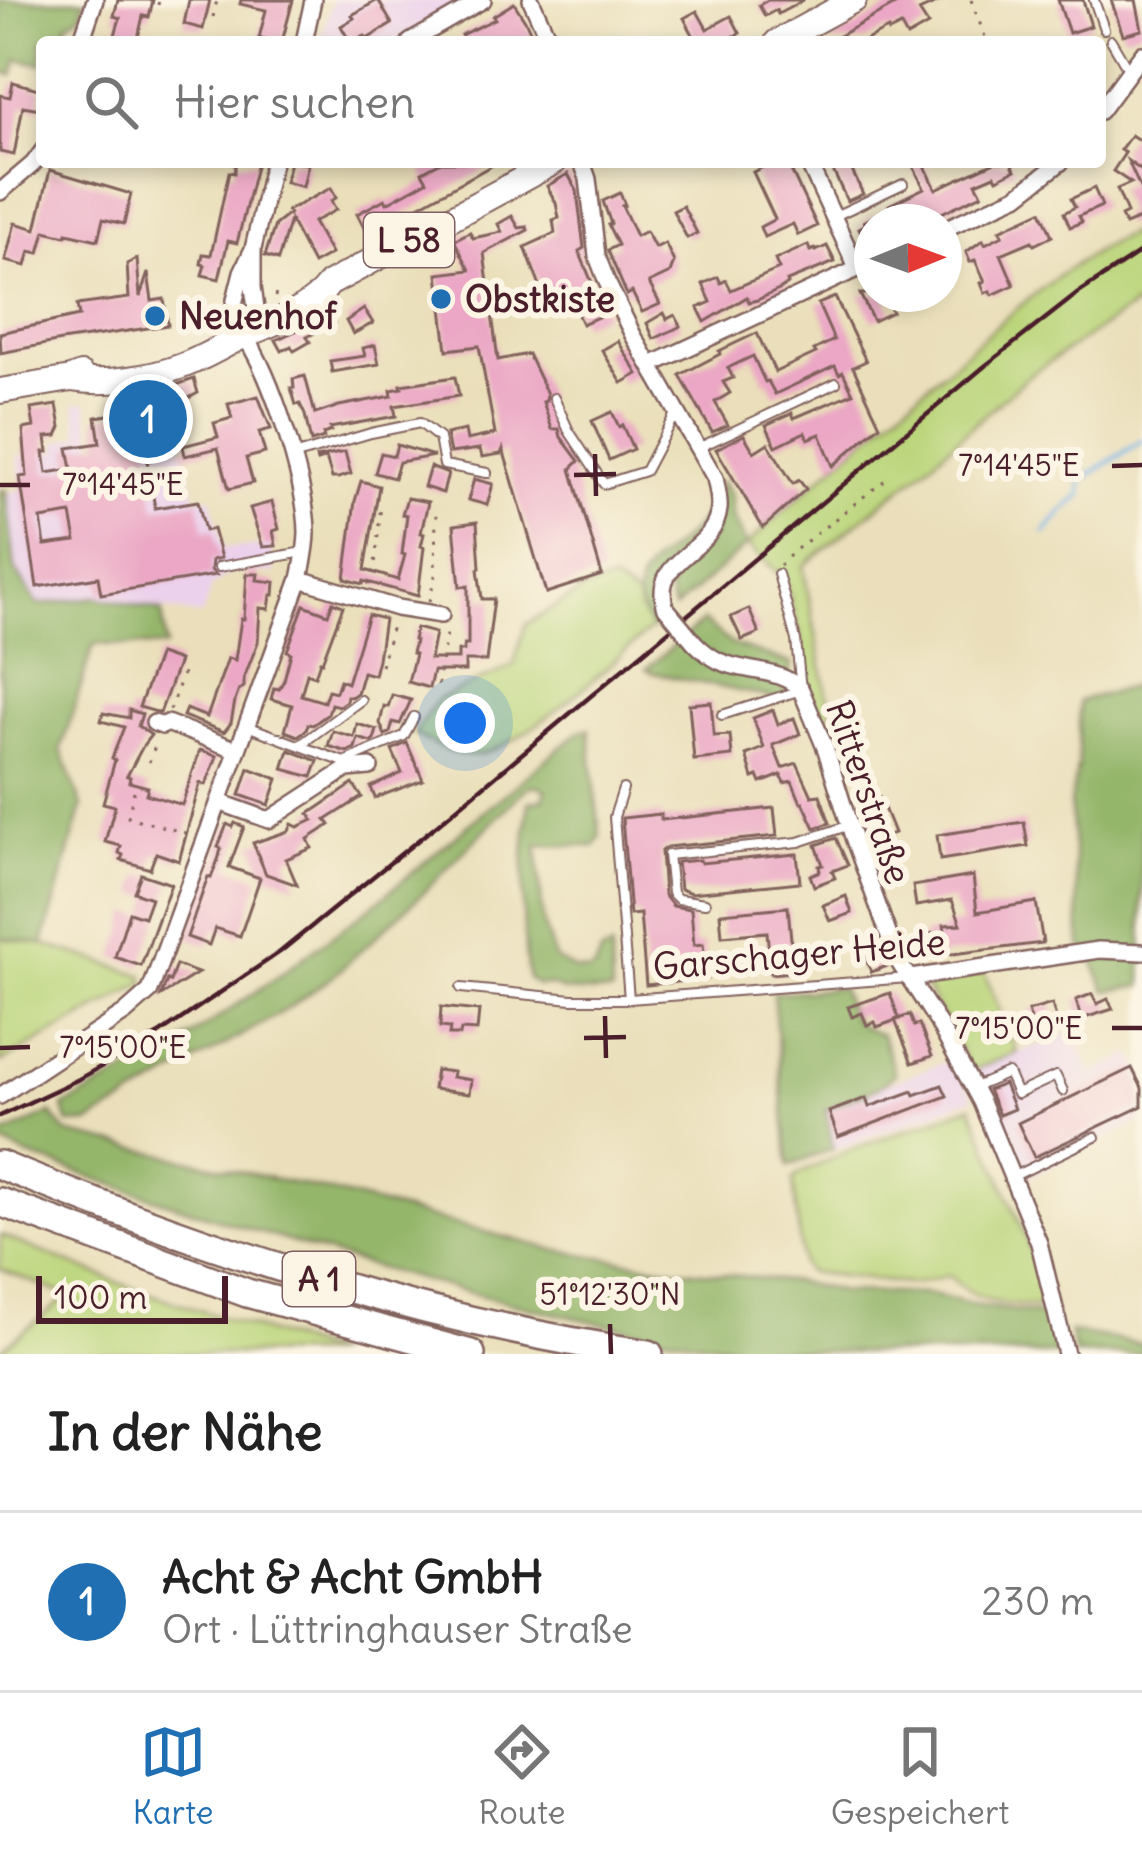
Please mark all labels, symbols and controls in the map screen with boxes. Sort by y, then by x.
search box [36,36,1106,168]
icon: search [78,69,144,135]
text: Hier suchen [174,74,415,130]
north arrow [854,204,962,312]
road number: L 58 [364,213,454,267]
place label: Obstkiste [465,277,615,322]
marker: Obstkiste [428,286,454,312]
place label: Neuenhof [179,294,338,339]
marker: Neuenhof [142,303,168,329]
pin: 1 [109,374,187,464]
text: 7°14'45"E [958,446,1080,484]
text: 7°14'45"E [62,465,184,503]
your location [435,693,495,753]
street label: Ritterstraße [816,694,921,890]
street label: Garschager Heide [651,919,947,990]
text: 7°15'00"E [956,1009,1082,1047]
text: 7°15'00"E [60,1028,186,1066]
road number: A 1 [283,1252,355,1306]
scale bar [36,1270,228,1323]
text: 51°12'30"N [540,1275,681,1313]
text: 100 m [54,1276,147,1318]
text: In der Nähe [48,1400,323,1464]
text: Acht & Acht GmbH [162,1549,543,1605]
text: 1 [79,1577,95,1626]
text: 230 m [981,1577,1094,1626]
text: Ort · Lüttringhauser Straße [162,1605,633,1654]
tab: Karte [133,1719,214,1833]
tab: Route [479,1719,566,1833]
tab: Gespeichert [831,1719,1009,1833]

